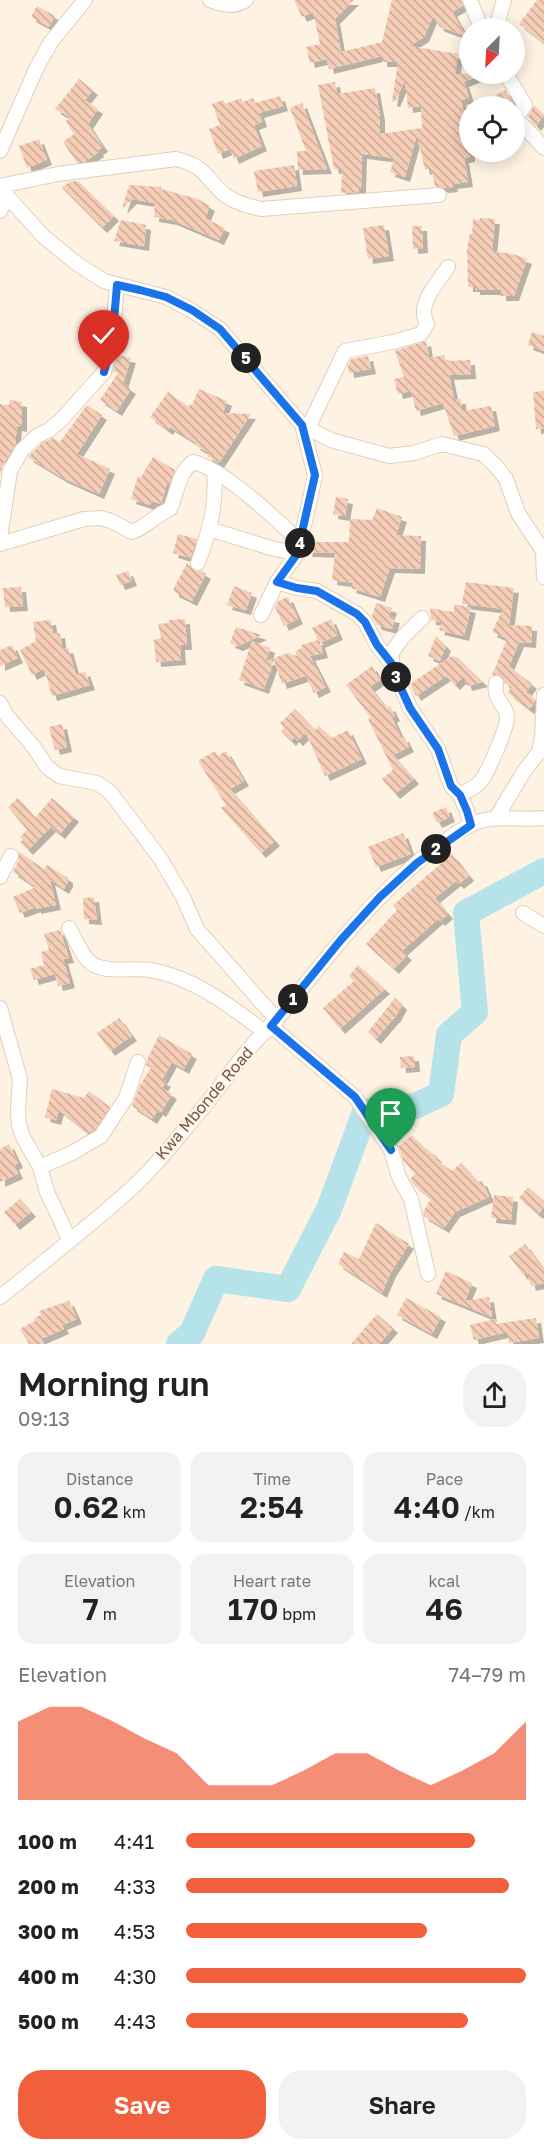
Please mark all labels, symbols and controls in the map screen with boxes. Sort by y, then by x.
north arrow [459,18,525,84]
map controls [459,18,525,162]
button: locate [459,96,525,162]
pin [78,310,129,372]
icon: check [87,319,120,352]
pin: 5 [231,343,261,373]
text: 5 [241,348,251,368]
pin: 4 [285,528,315,558]
text: 4 [295,533,305,553]
pin: 3 [381,662,411,692]
text: 3 [391,667,401,687]
pin: 2 [421,834,451,864]
text: 2 [431,839,441,859]
pin: 1 [278,984,308,1014]
text: 1 [289,989,297,1009]
street label: Kwa Mbonde Road [151,1042,257,1164]
pin [365,1088,416,1150]
icon: arrive [374,1097,407,1130]
text: Morning run [18,1364,210,1403]
button: share [463,1364,526,1427]
text: 09:13 [18,1406,70,1430]
text: Distance [66,1469,133,1489]
text: Time [253,1469,291,1489]
text: Pace [426,1469,463,1489]
text: 0.62 [53,1489,119,1525]
text: 2:54 [240,1489,304,1525]
text: 4:40 [394,1489,460,1525]
text: km [119,1502,146,1522]
text: /km [460,1502,495,1522]
text: Elevation [64,1571,135,1591]
text: Heart rate [233,1571,311,1591]
text: kcal [429,1571,460,1591]
text: 7 [82,1591,99,1627]
text: 170 [228,1591,278,1627]
text: 46 [426,1591,463,1627]
text: m [99,1604,117,1624]
text: bpm [278,1604,316,1624]
text: Elevation [18,1662,107,1686]
text: 74–79 m [448,1662,526,1686]
text: 100 m [18,1829,77,1853]
text: 4:41 [114,1829,154,1853]
text: 200 m [18,1874,79,1898]
text: 4:33 [114,1874,156,1898]
text: 300 m [18,1919,79,1943]
text: 4:53 [114,1919,156,1943]
text: 400 m [18,1964,79,1988]
text: 4:30 [114,1964,156,1988]
text: 500 m [18,2009,79,2033]
text: 4:43 [114,2009,156,2033]
button: Save [18,2070,266,2139]
button: Share [278,2070,526,2139]

